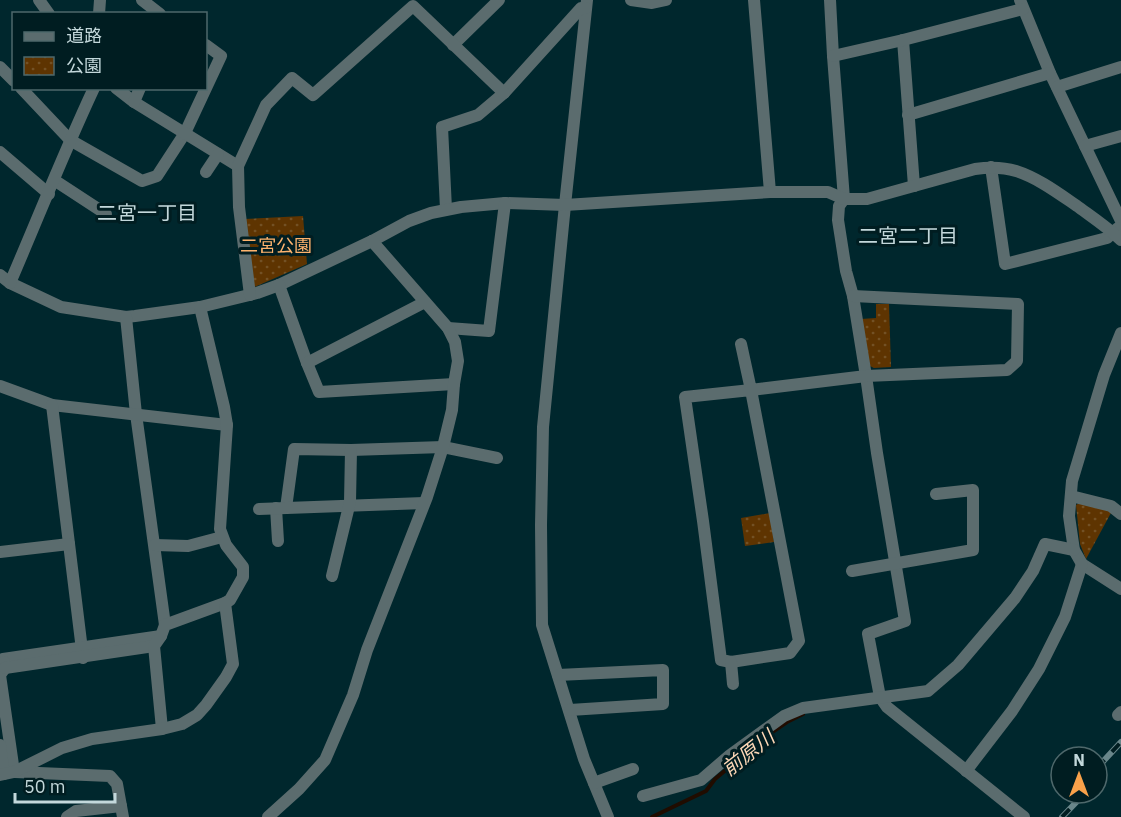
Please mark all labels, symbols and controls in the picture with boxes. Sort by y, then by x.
legend [12,12,207,90]
text: 道路 [66,24,102,47]
text: 公園 [66,54,102,77]
district label: 二宮一丁目 [97,199,197,226]
district label: 二宮二丁目 [858,222,958,249]
park label: 二宮公園 [240,234,312,257]
water label: 前原川 [716,722,781,782]
north arrow [1049,745,1109,805]
text: N [1073,750,1085,770]
scale bar [15,766,116,804]
text: 50 m [24,775,66,798]

